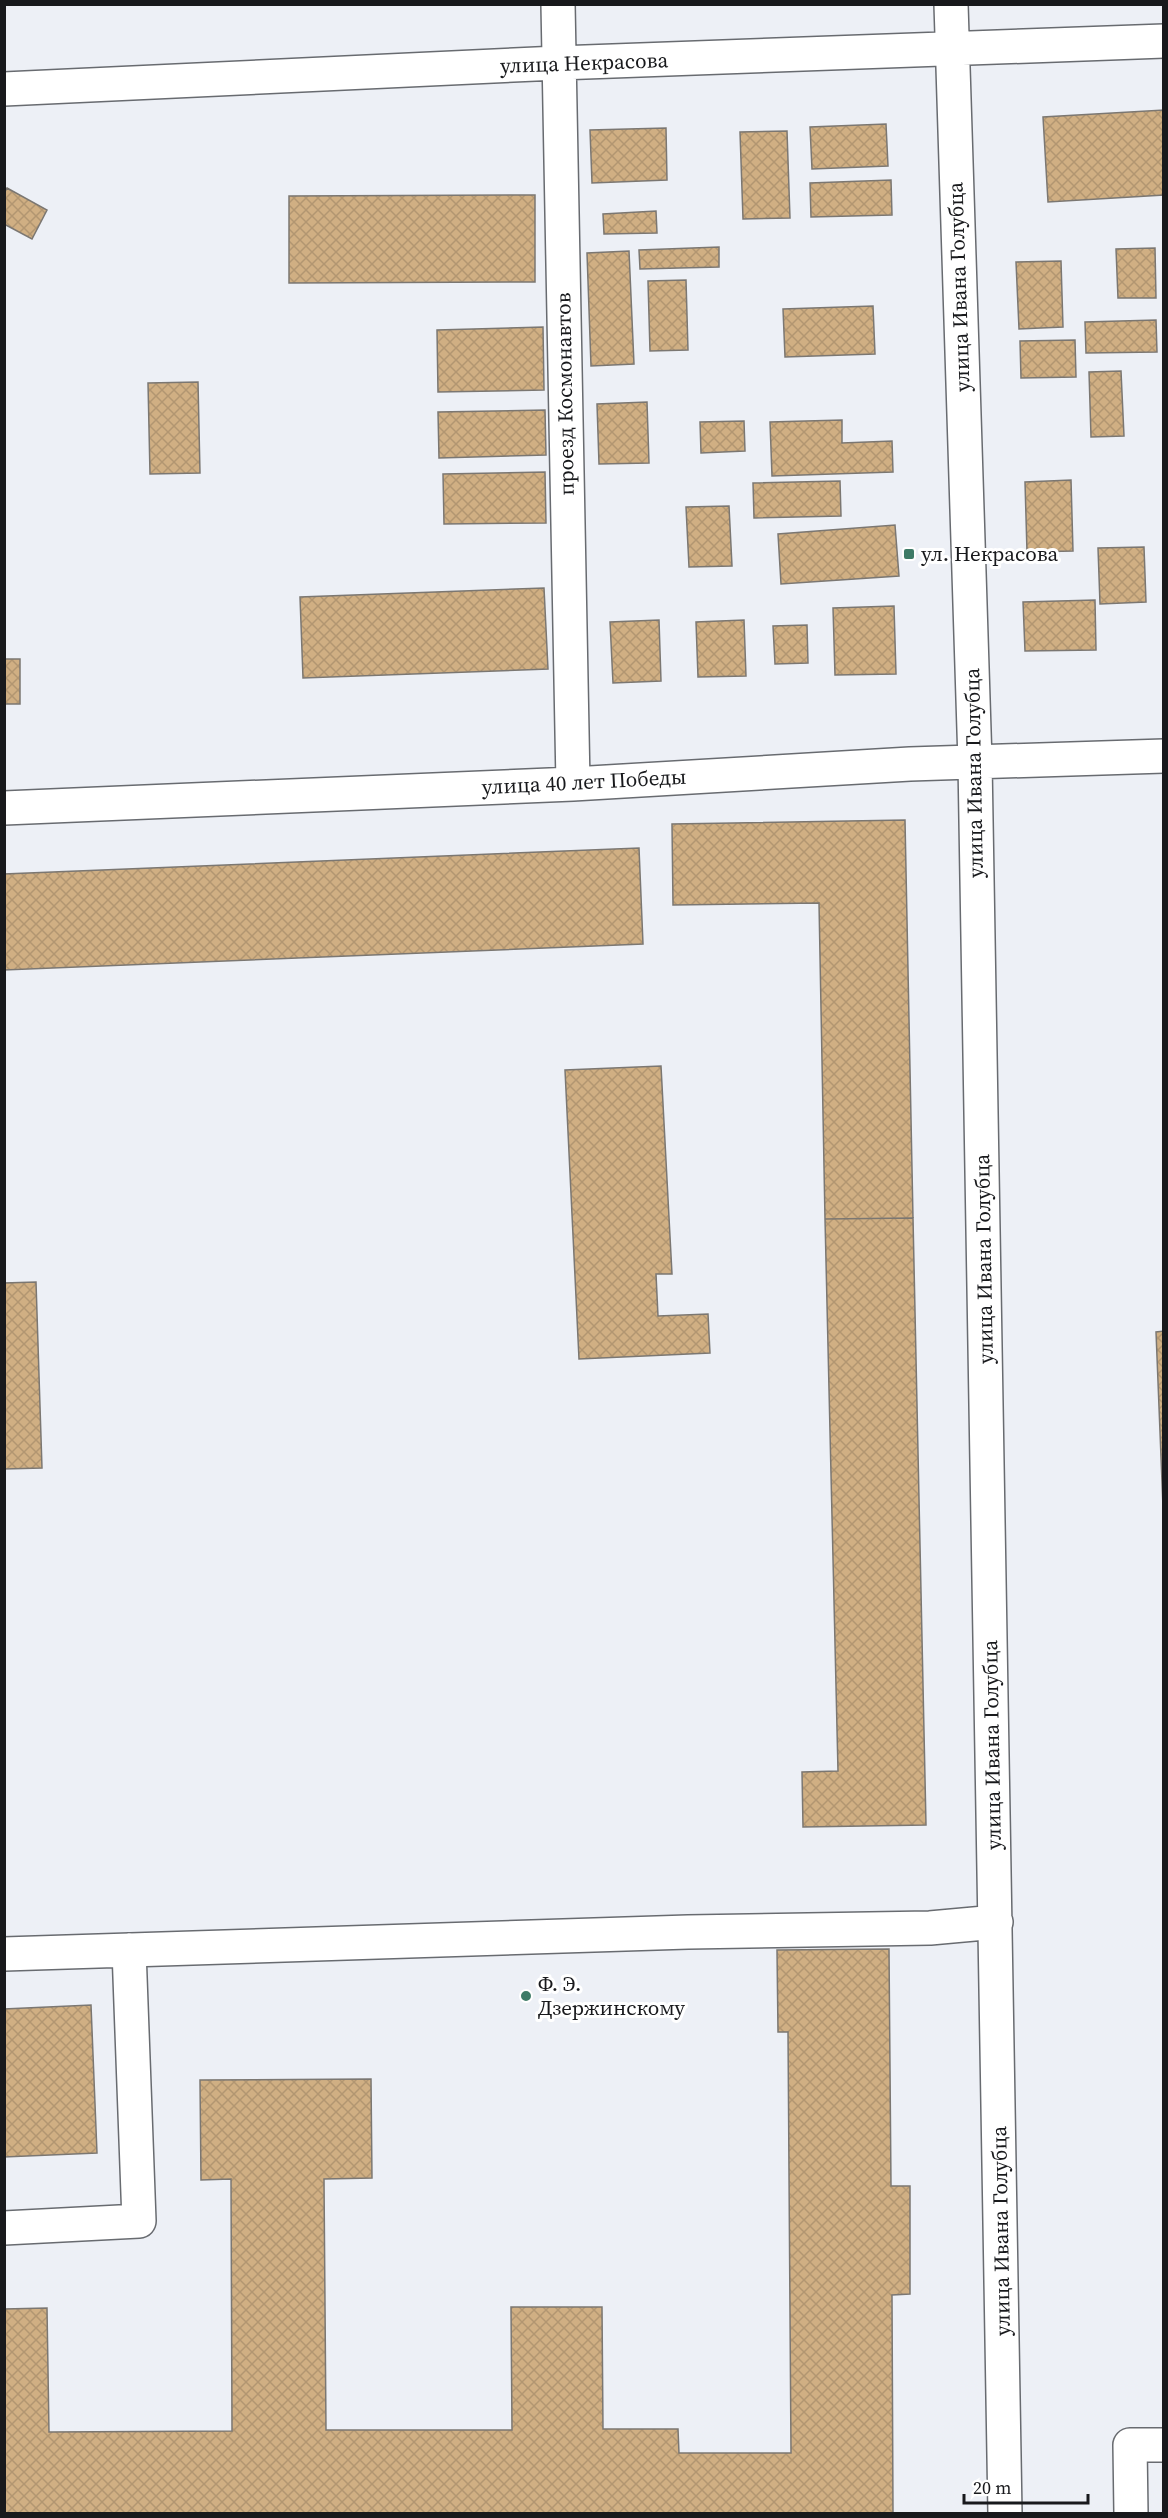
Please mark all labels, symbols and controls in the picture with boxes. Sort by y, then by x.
street label: улица Некрасова [499,45,669,80]
street label: улица Ивана Голубца [940,181,977,392]
street label: проезд Космонавтов [548,292,581,496]
place label: ул. Некрасова [921,539,1059,568]
marker: ул. Некрасова [902,547,916,561]
street label: улица Ивана Голубца [957,667,990,878]
street label: улица 40 лет Победы [481,762,687,801]
street label: улица Ивана Голубца [967,1153,1000,1364]
street label: улица Ивана Голубца [975,1639,1008,1850]
place label: Ф. Э. Дзержинскому [538,1969,685,2022]
marker: Ф. Э. Дзержинскому [519,1989,533,2003]
street label: улица Ивана Голубца [984,2125,1017,2336]
scale bar [964,2467,1088,2505]
text: 20 m [973,2475,1011,2500]

